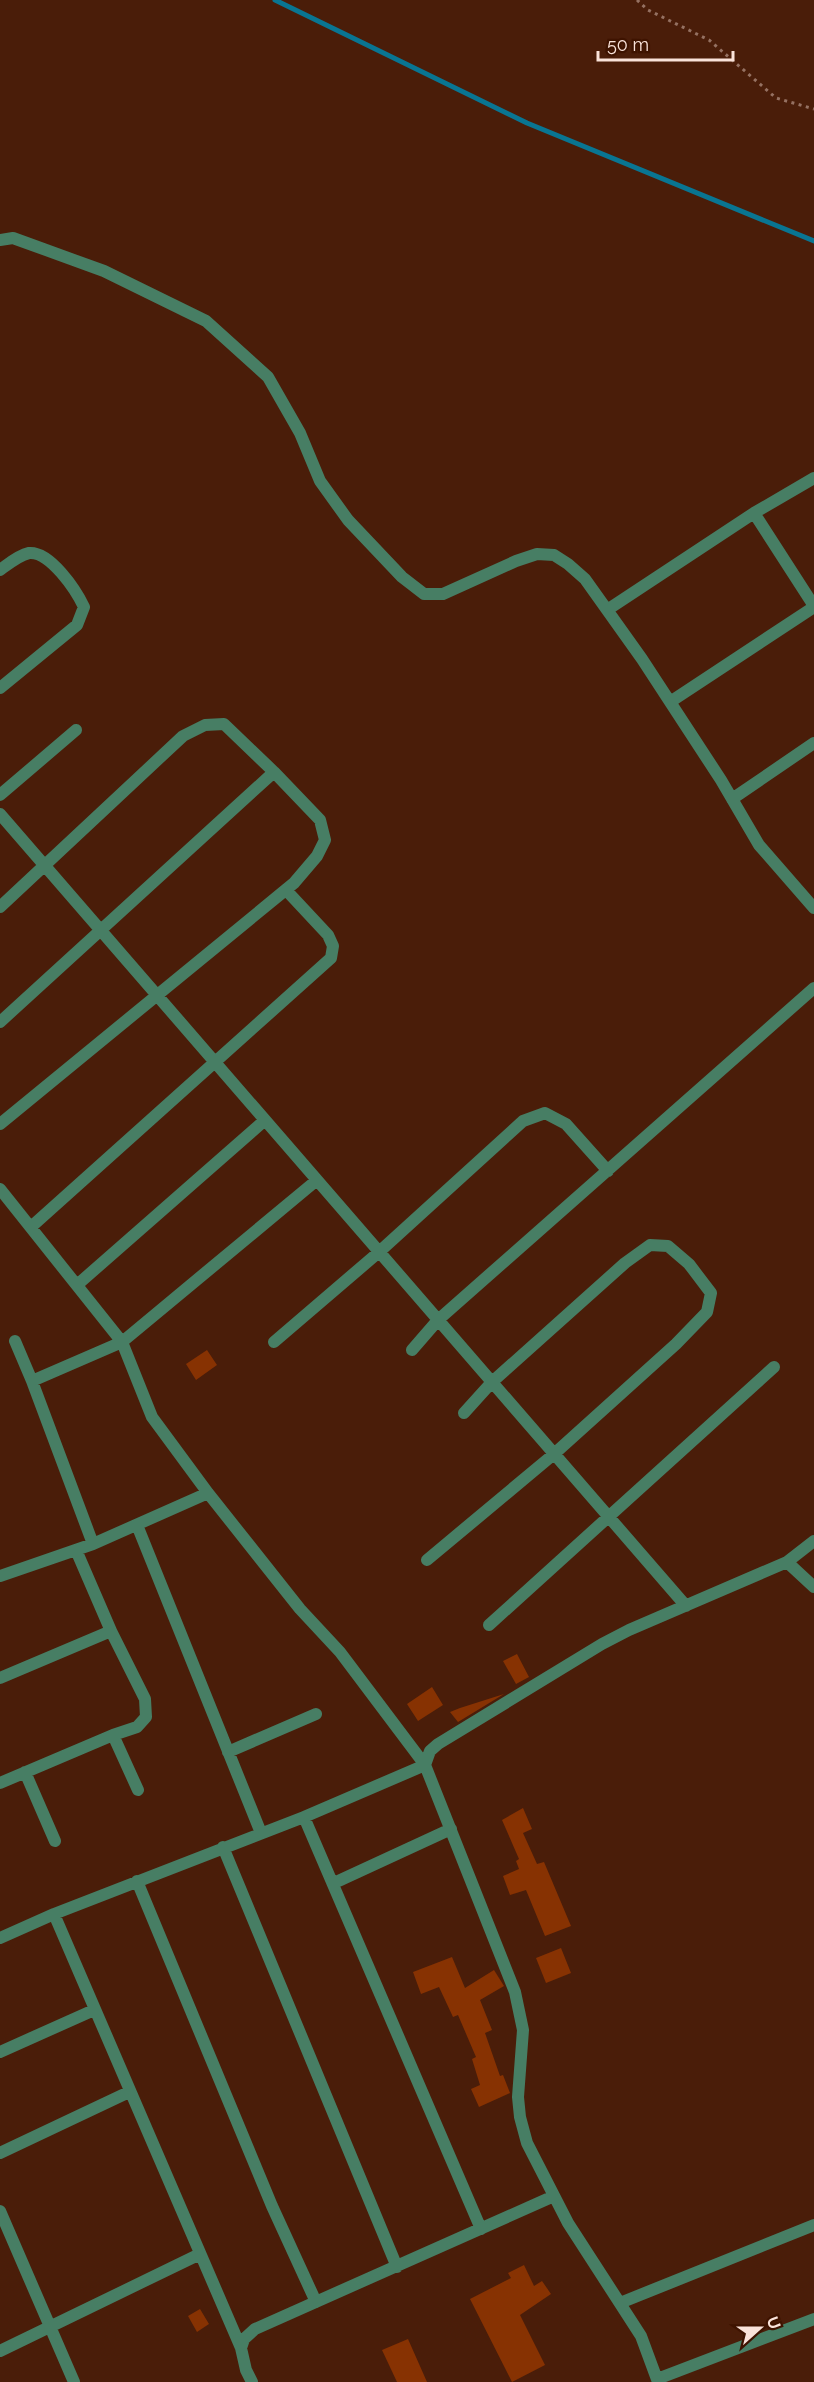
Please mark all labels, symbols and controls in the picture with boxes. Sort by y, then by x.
scale bar [598,24,733,62]
text: 50 m [607,34,649,55]
north arrow [730,2298,790,2358]
text: U [763,2314,785,2332]

